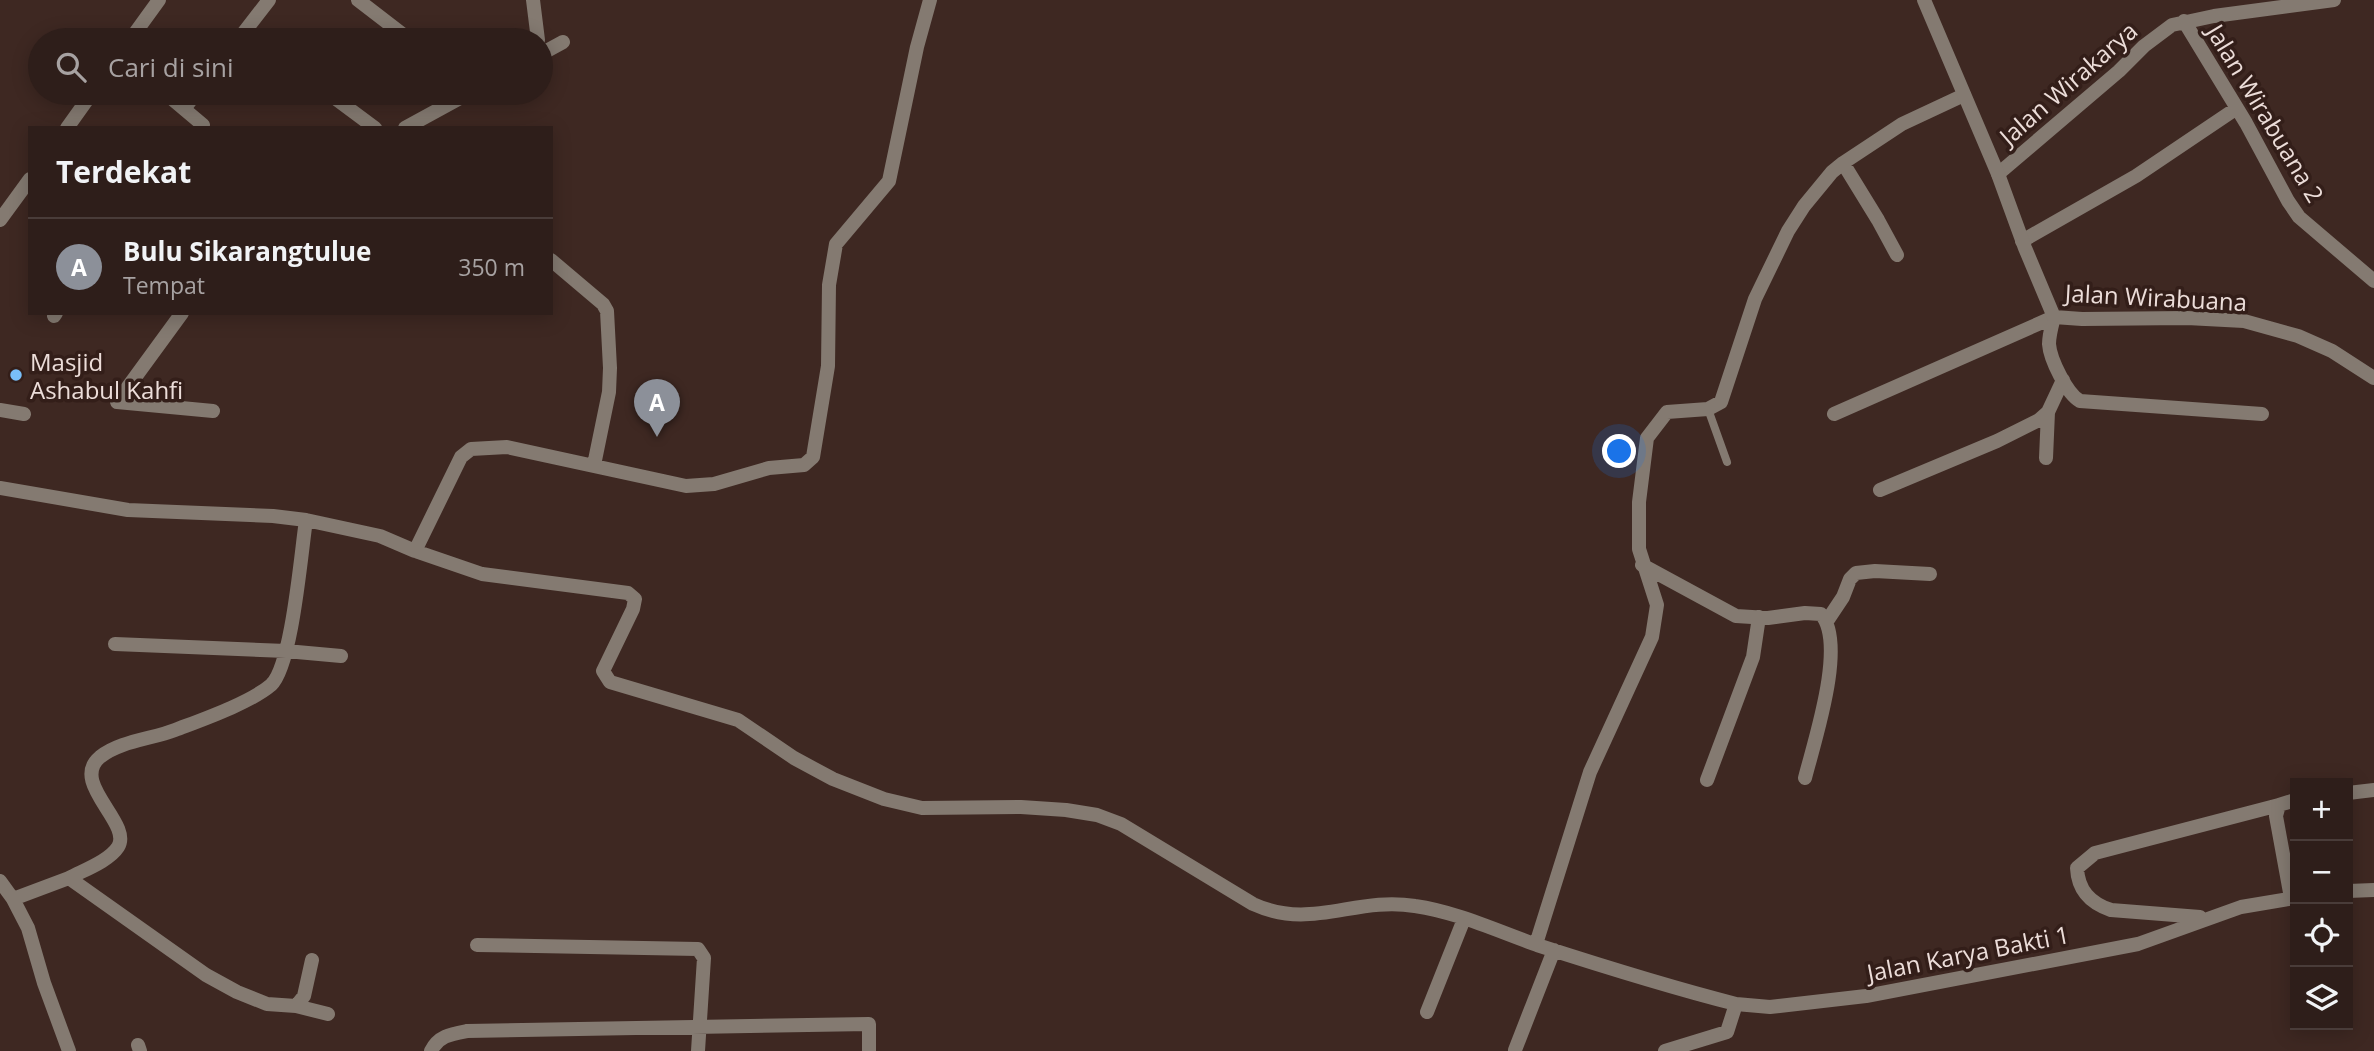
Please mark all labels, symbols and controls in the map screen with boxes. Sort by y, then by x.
street label: Jalan Wirakarya [1991,14,2144,153]
street label: Jalan Wirabuana 2 [2199,16,2332,208]
search box [28,28,553,105]
icon: search [52,48,90,86]
text: Cari di sini [108,49,233,85]
text: Terdekat [56,151,191,192]
text: Bulu Sikarangtulue [123,233,371,269]
text: A [71,251,87,283]
text: 350 m [458,251,525,283]
text: Tempat [123,269,205,301]
street label: Jalan Wirabuana [2062,276,2248,318]
place label: Masjid Ashabul Kahfi [30,345,183,406]
marker: Masjid Ashabul Kahfi [8,367,24,383]
pin: A [634,379,680,437]
your location [1602,434,1636,468]
map controls [2290,778,2353,1030]
button: + [2290,778,2353,841]
button: − [2290,841,2353,904]
button: locate [2290,904,2353,967]
street label: Jalan Karya Bakti 1 [1862,917,2072,989]
button: layers [2290,967,2353,1030]

